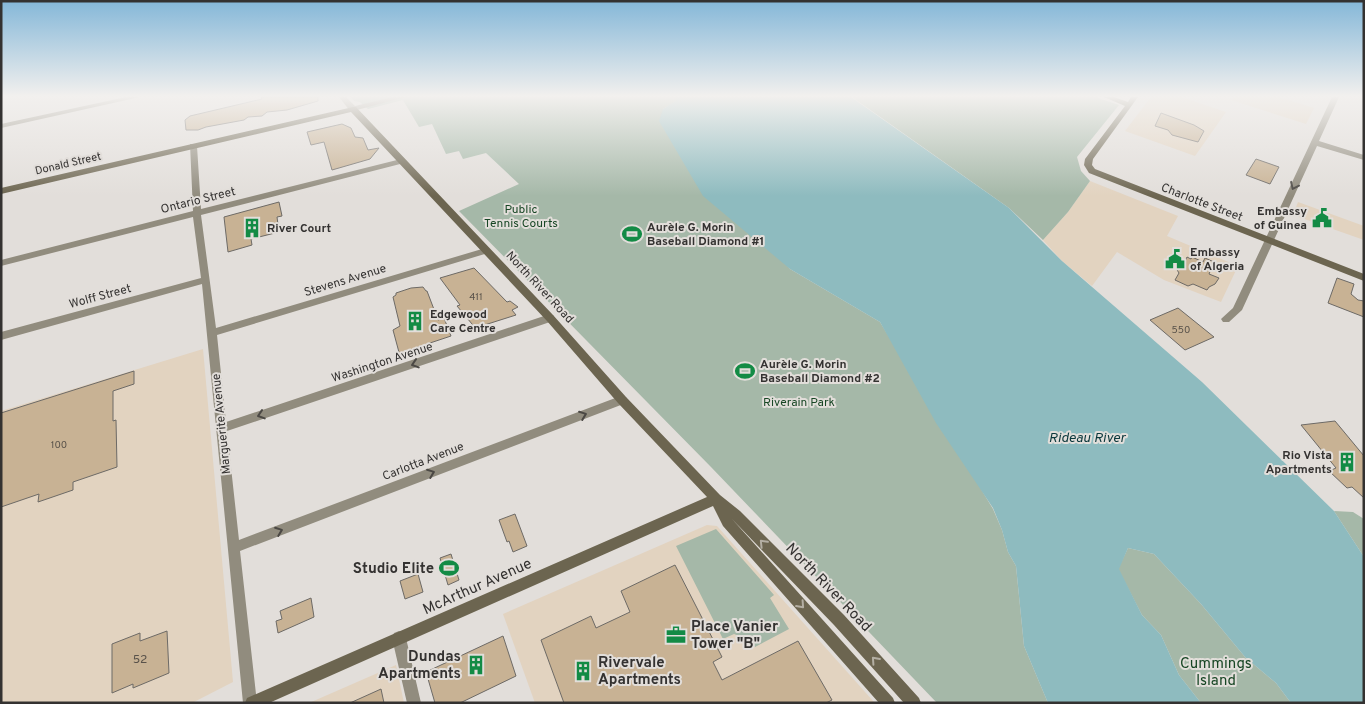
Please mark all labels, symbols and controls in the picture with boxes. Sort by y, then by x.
street label: Donald Street [34,150,103,178]
street label: Charlotte Street [1158,180,1245,226]
one-way arrow [1290,181,1300,190]
street label: Ontario Street [159,184,237,218]
park label: Public Tennis Courts [484,202,558,232]
place label: Embassy of Guinea [1254,204,1307,234]
public building icon: Embassy of Guinea [1311,207,1333,229]
building icon: River Court [241,217,263,239]
place label: Aurèle G. Morin Baseball Diamond #1 [647,220,764,250]
place label: River Court [267,221,332,237]
sports icon: Aurèle G. Morin Baseball Diamond #1 [621,223,643,245]
place label: Embassy of Algeria [1190,245,1244,275]
street label: North River Road [502,248,577,327]
public building icon: Embassy of Algeria [1164,248,1186,270]
street label: Stevens Avenue [302,261,388,301]
street label: Wolff Street [67,281,133,313]
house number: 411 [469,291,483,304]
place label: Edgewood Care Centre [430,307,496,337]
building icon: Edgewood Care Centre [404,310,426,332]
house number: 550 [1172,324,1190,337]
street label: Washington Avenue [330,339,435,387]
place label: Aurèle G. Morin Baseball Diamond #2 [760,357,880,387]
one-way arrow [411,358,420,368]
sports icon: Aurèle G. Morin Baseball Diamond #2 [734,360,756,382]
street label: Marguerite Avenue [209,373,235,475]
park label: Riverain Park [763,395,835,411]
one-way arrow [257,409,266,419]
one-way arrow [578,411,587,421]
water label: Rideau River [1049,430,1127,447]
house number: 100 [51,439,67,452]
street label: Carlotta Avenue [380,439,466,485]
place label: Rio Vista Apartments [1266,448,1332,478]
building icon: Rio Vista Apartments [1336,451,1358,473]
one-way arrow [426,469,435,479]
one-way arrow [275,526,283,536]
one-way arrow [760,540,769,549]
street label: North River Road [781,540,875,636]
street label: McArthur Avenue [420,555,535,620]
sports icon: Studio Elite [438,557,460,579]
place label: Studio Elite [353,560,434,579]
one-way arrow [795,599,804,608]
place label: Place Vanier Tower "B" [691,618,779,654]
office icon: Place Vanier Tower "B" [665,624,687,646]
place label: Dundas Apartments [378,648,461,684]
house number: 52 [133,652,147,668]
building icon: Dundas Apartments [465,654,487,676]
place label: Rivervale Apartments [598,654,681,690]
park label: Cummings Island [1180,655,1252,691]
one-way arrow [872,657,881,666]
building icon: Rivervale Apartments [572,660,594,682]

